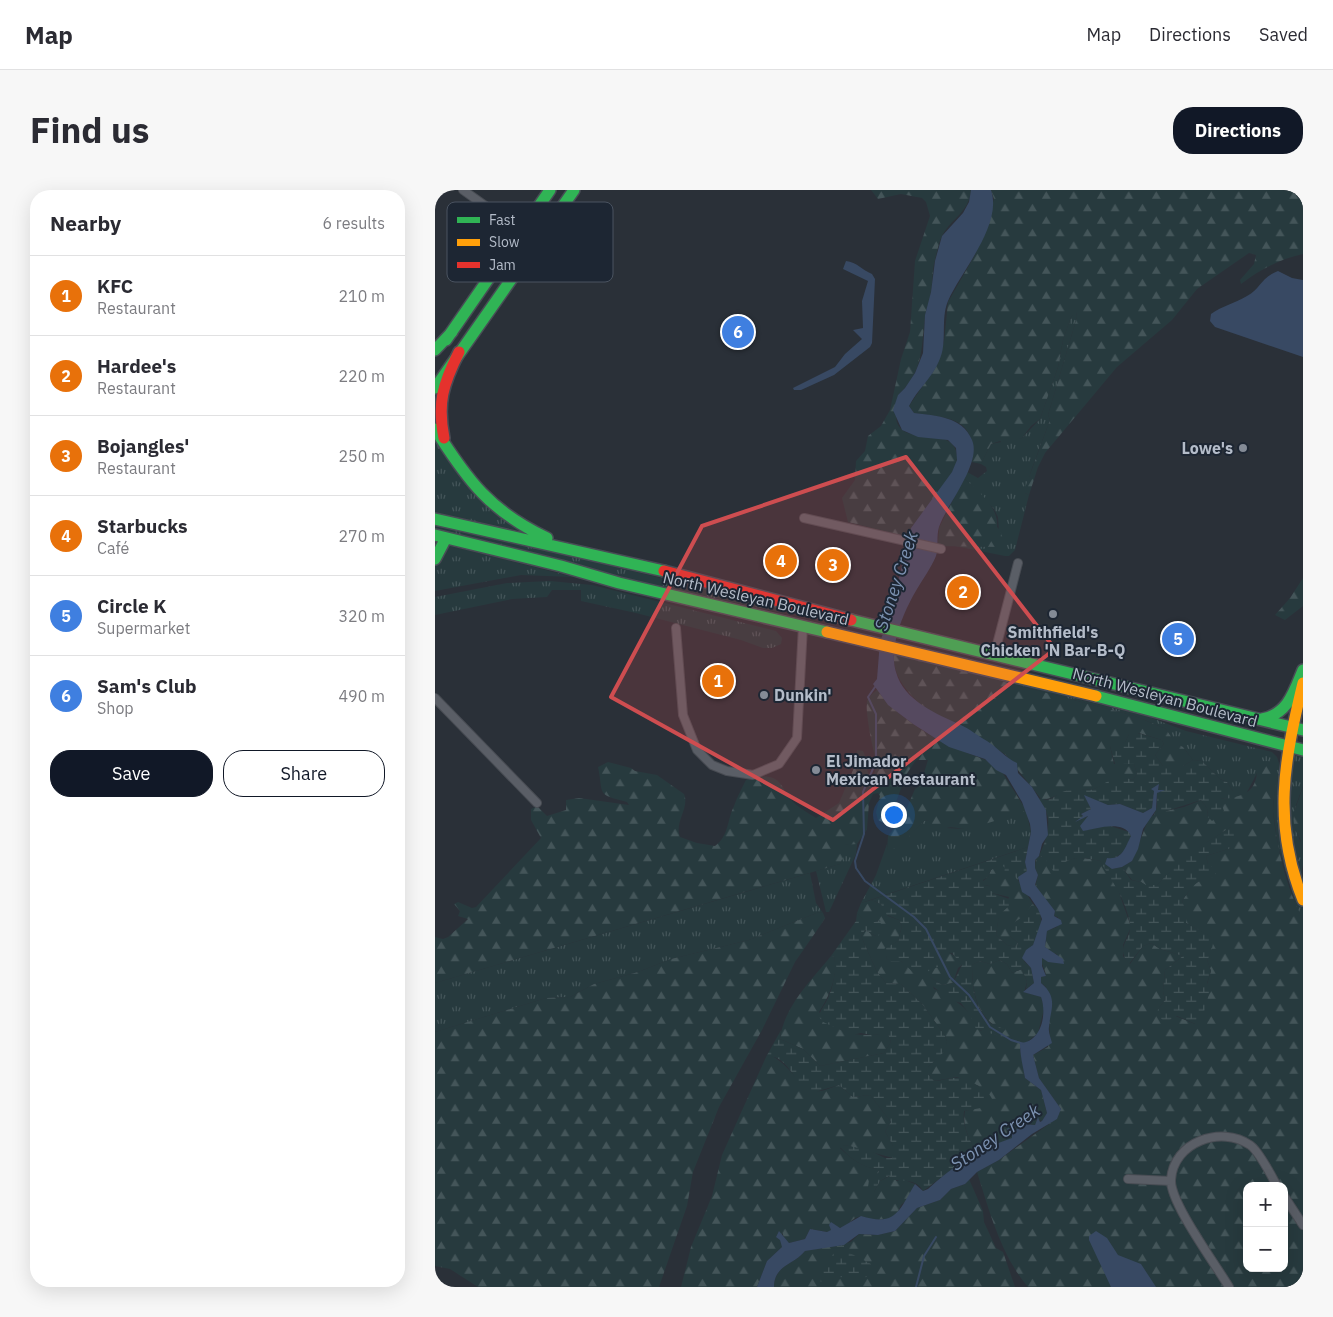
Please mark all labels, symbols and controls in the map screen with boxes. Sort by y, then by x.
text: Map [25,19,73,51]
text: Map [1086,23,1121,46]
text: Directions [1149,23,1231,46]
text: Saved [1259,23,1308,46]
text: Find us [30,107,149,153]
button: Directions [1173,107,1303,154]
legend [447,202,613,282]
text: Nearby [50,209,121,237]
text: Fast [489,211,515,229]
text: 6 results [322,213,385,233]
text: Slow [489,233,520,251]
text: Jam [489,256,516,274]
text: KFC [97,274,133,298]
text: 1 [61,286,71,306]
text: 210 m [338,286,385,306]
text: Restaurant [97,298,176,318]
pin: 6 [722,313,754,351]
text: Hardee's [97,354,176,378]
text: 2 [61,366,71,386]
text: 220 m [338,366,385,386]
text: Restaurant [97,378,176,398]
text: Bojangles' [97,434,189,458]
place label: Lowe's [1181,438,1233,458]
marker: Lowe's [1237,442,1249,454]
text: 3 [61,446,71,466]
text: 250 m [338,446,385,466]
text: Restaurant [97,458,176,478]
text: Starbucks [97,514,188,538]
text: 4 [61,526,71,546]
text: 270 m [338,526,385,546]
water label: Stoney Creek [869,528,923,634]
text: Café [97,538,129,558]
pin: 4 [765,542,797,580]
pin: 3 [817,546,849,584]
street label: North Wesleyan Boulevard [661,567,851,629]
pin: 2 [947,573,979,611]
text: Circle K [97,594,166,618]
text: 5 [61,606,71,626]
text: 320 m [338,606,385,626]
marker: Smithfield's Chicken 'N Bar-B-Q [1047,608,1059,620]
text: Supermarket [97,618,190,638]
pin: 5 [1162,620,1194,658]
place label: Smithfield's Chicken 'N Bar-B-Q [980,622,1126,660]
pin: 1 [702,662,734,700]
street label: North Wesleyan Boulevard [1070,663,1260,731]
text: Sam's Club [97,674,197,698]
place label: Dunkin' [774,685,832,705]
text: 6 [61,686,71,706]
text: 490 m [338,686,385,706]
marker: Dunkin' [758,689,770,701]
text: Shop [97,698,134,718]
button: Save [50,750,213,797]
button: Share [223,750,385,797]
place label: El Jimador Mexican Restaurant [826,751,975,789]
marker: El Jimador Mexican Restaurant [810,764,822,776]
your location [881,802,907,828]
water label: Stoney Creek [946,1098,1045,1175]
map controls [1243,1182,1288,1272]
button: + [1243,1182,1288,1227]
button: − [1243,1227,1288,1272]

